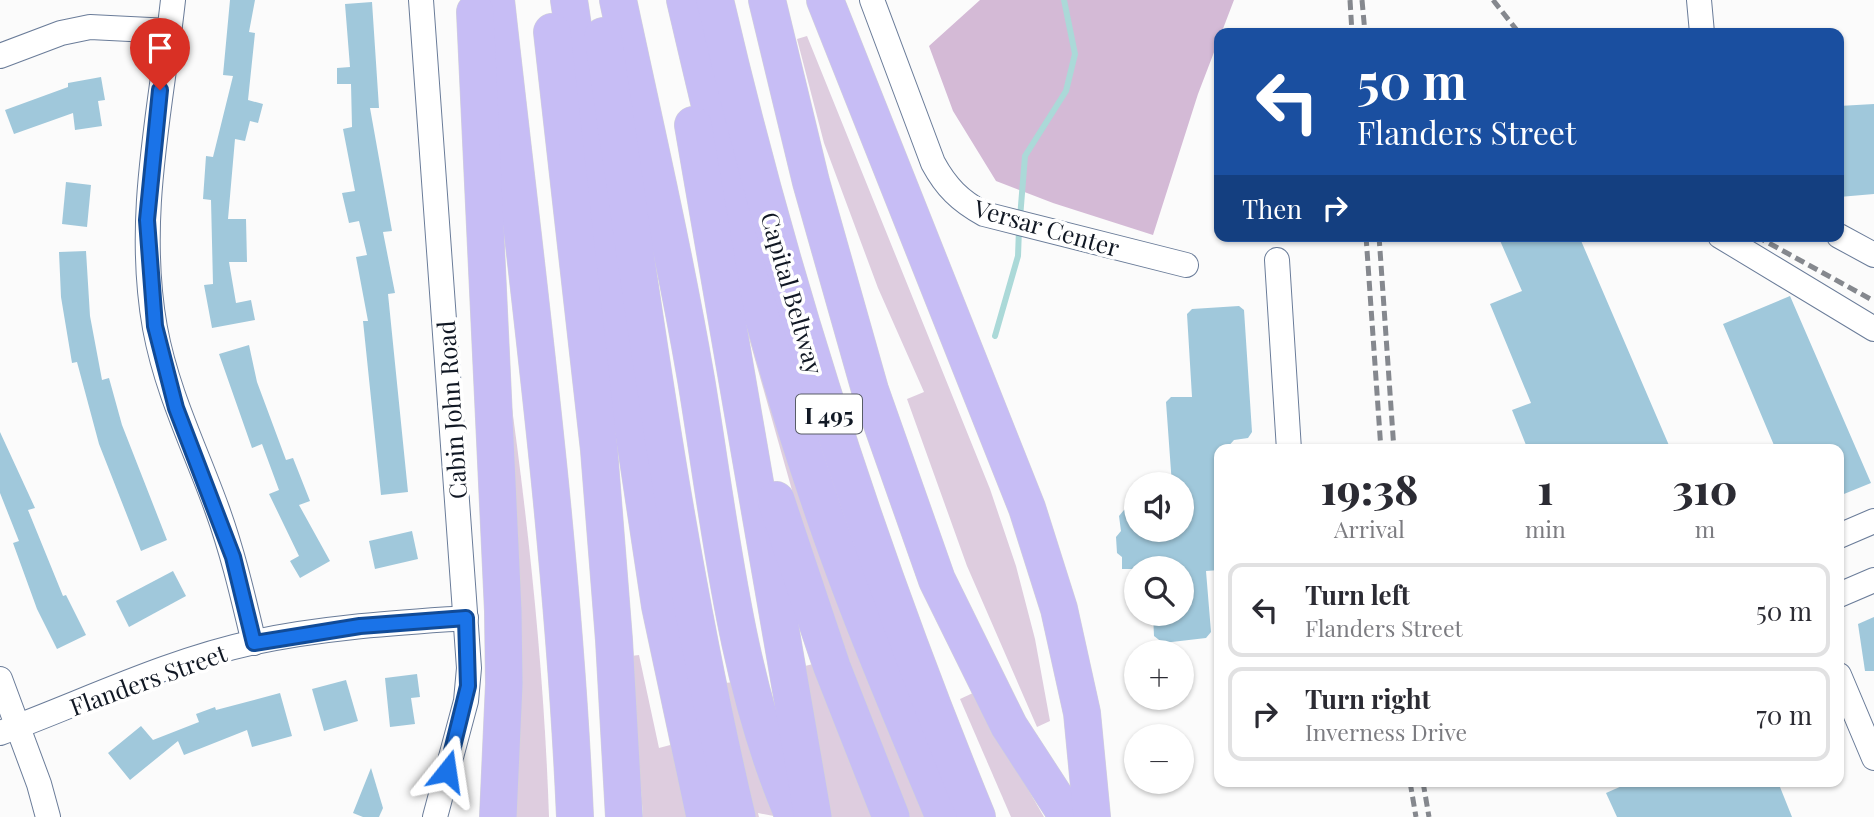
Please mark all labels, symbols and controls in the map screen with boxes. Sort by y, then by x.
pin [130,18,190,90]
icon: arrive [141,29,179,67]
text: 50 m [1357,47,1467,112]
icon: left [1242,56,1333,147]
text: Flanders Street [1357,110,1576,153]
icon: right [1316,189,1354,227]
street label: Versar Center [970,191,1124,263]
text: Then [1242,191,1302,226]
street label: Capital Beltway [755,208,831,378]
street label: Cabin John Road [429,320,473,500]
road number: I 495 [796,394,862,434]
text: 19:38 [1321,460,1418,516]
text: 1 [1537,460,1553,516]
text: 310 [1672,460,1737,516]
map controls [1124,472,1194,794]
button: sound [1124,472,1194,542]
text: Arrival [1334,513,1405,544]
text: min [1525,513,1566,544]
text: m [1695,513,1715,544]
button: search [1124,556,1194,626]
text: Turn left [1305,577,1410,612]
icon: left [1246,591,1284,629]
text: 50 m [1756,593,1812,628]
text: Flanders Street [1305,612,1463,643]
street label: Flanders Street [65,636,231,722]
button: + [1124,640,1194,710]
text: Turn right [1305,681,1431,716]
icon: right [1246,695,1284,733]
text: 70 m [1756,697,1812,732]
text: Inverness Drive [1305,716,1467,747]
button: − [1124,724,1194,794]
position arrow [410,734,484,808]

